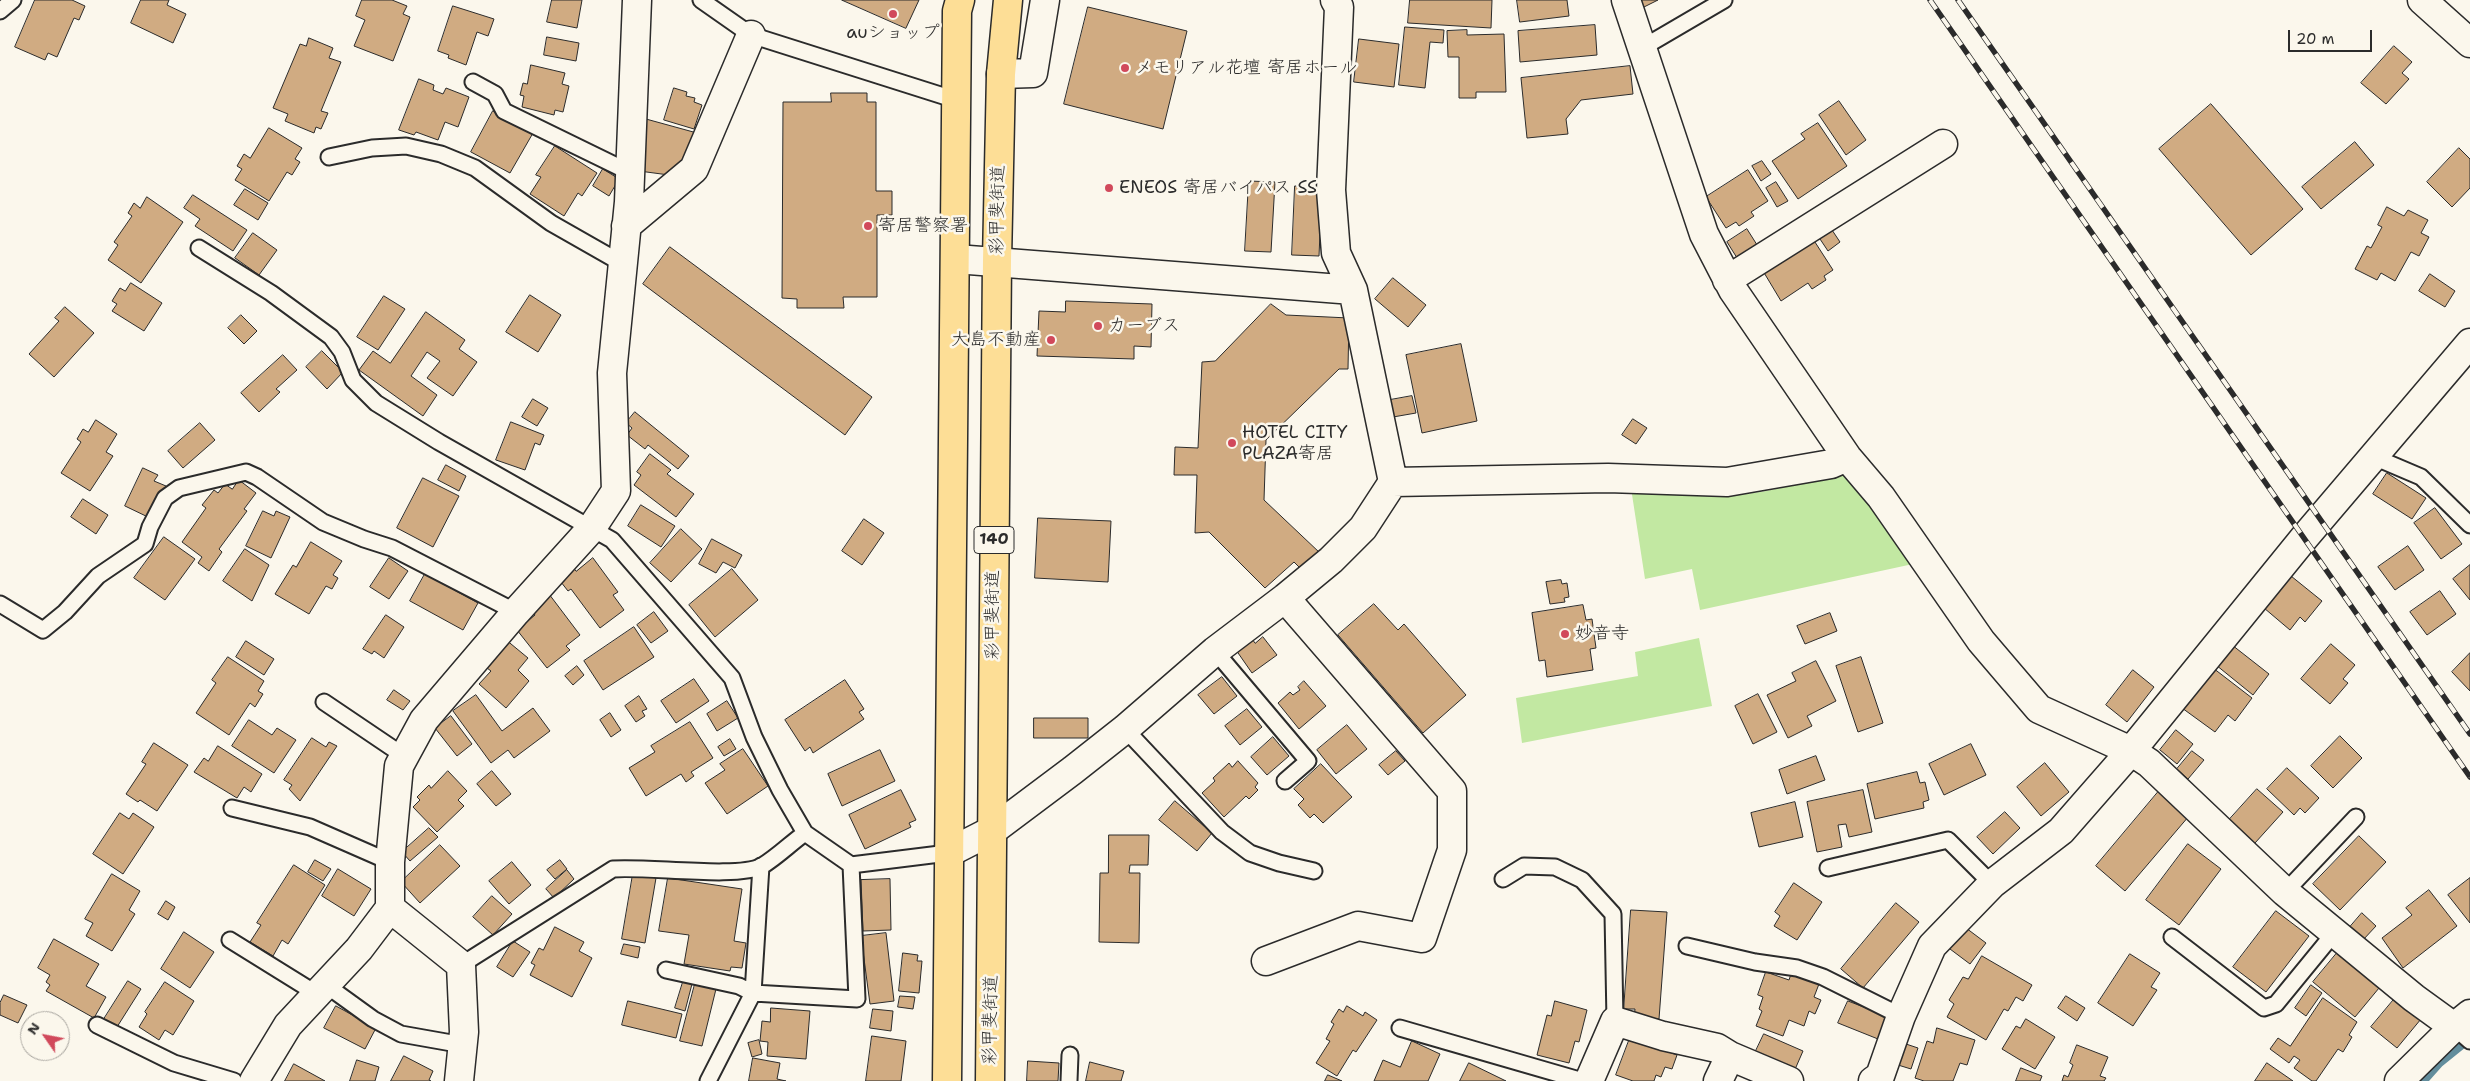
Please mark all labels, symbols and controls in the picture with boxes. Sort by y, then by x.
marker: auショップ [887,8,899,20]
scale bar [2290,20,2374,52]
place label: auショップ [846,22,940,44]
text: 20 m [2296,29,2335,49]
place label: メモリアル花壇 寄居ホール [1135,57,1357,79]
marker: メモリアル花壇 寄居ホール [1119,62,1131,74]
street label: 彩甲斐街道 [986,165,1010,255]
place label: ENEOS 寄居バイパス SS [1119,177,1317,199]
marker: ENEOS 寄居バイパス SS [1103,182,1115,194]
place label: 寄居警察署 [878,215,968,237]
marker: 寄居警察署 [862,220,874,232]
place label: カーブス [1108,315,1180,337]
marker: カーブス [1092,320,1104,332]
place label: 大島不動産 [951,329,1041,351]
marker: 大島不動産 [1045,334,1057,346]
place label: HOTEL CITY PLAZA寄居 [1242,422,1348,464]
marker: HOTEL CITY PLAZA寄居 [1226,437,1238,449]
road number: 140 [974,526,1014,554]
street label: 彩甲斐街道 [982,570,1004,660]
place label: 妙音寺 [1575,623,1629,645]
marker: 妙音寺 [1559,628,1571,640]
street label: 彩甲斐街道 [979,975,1003,1065]
north arrow [20,1011,70,1061]
text: N [23,1019,44,1038]

